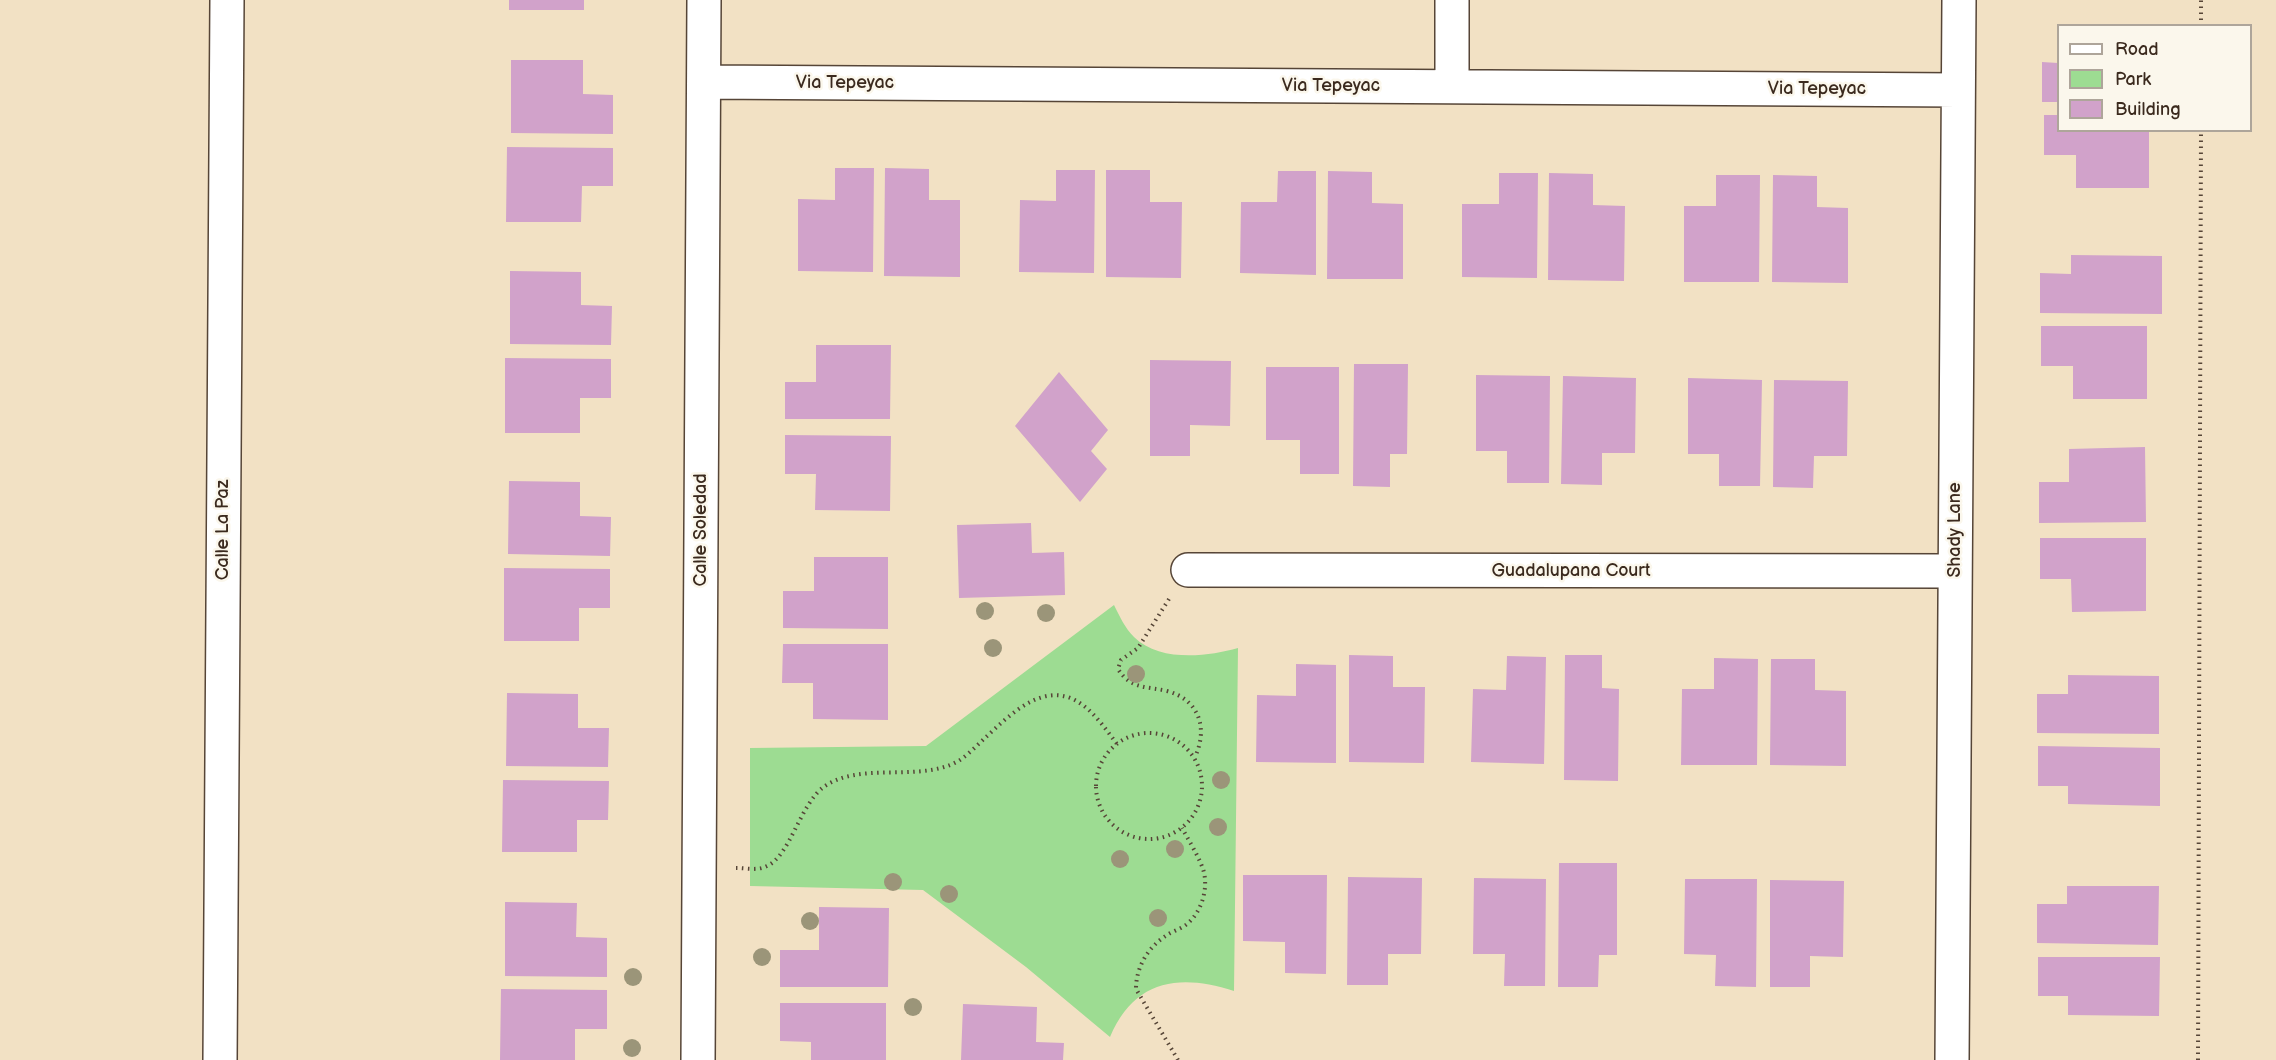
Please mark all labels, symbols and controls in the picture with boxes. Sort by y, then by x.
legend [2057,24,2252,132]
text: Road [2115,39,2159,60]
text: Park [2115,69,2151,90]
street label: Via Tepeyac [796,72,894,94]
street label: Via Tepeyac [1282,75,1380,97]
street label: Via Tepeyac [1768,78,1866,100]
text: Building [2115,99,2181,120]
street label: Calle Soledad [690,474,712,586]
street label: Calle La Paz [212,480,234,580]
street label: Shady Lane [1944,482,1966,578]
street label: Guadalupana Court [1491,560,1651,582]

